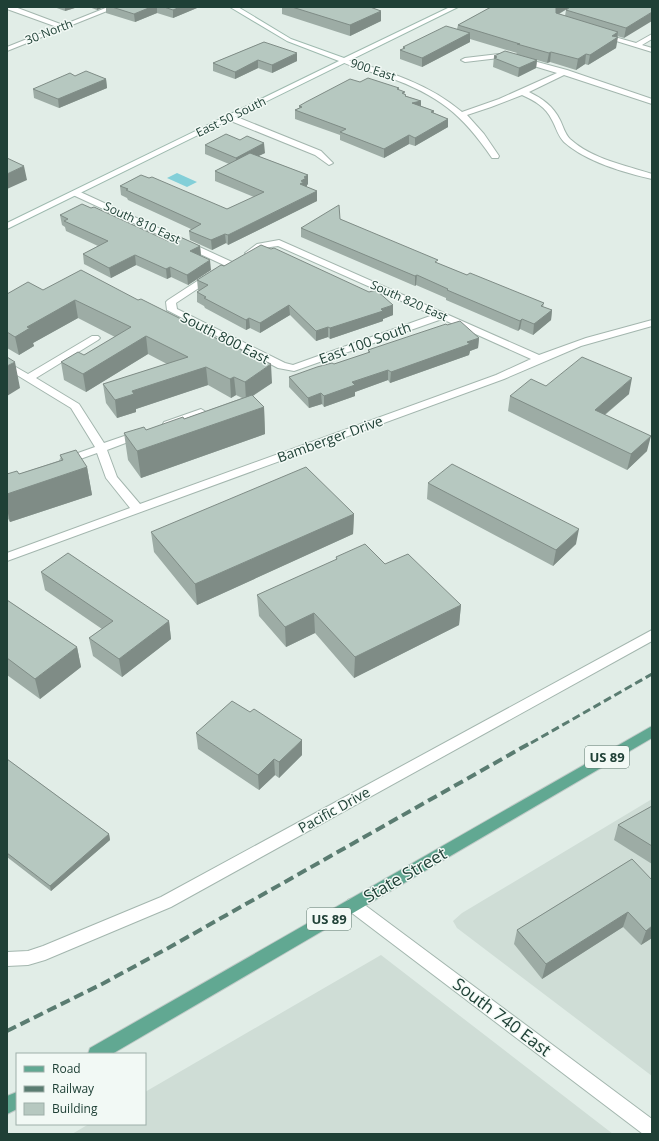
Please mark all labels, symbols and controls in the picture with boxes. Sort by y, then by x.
street label: 30 North [23,15,75,48]
street label: 900 East [348,54,398,85]
street label: East 50 South [193,92,269,141]
street label: South 810 East [101,197,183,248]
street label: South 820 East [368,276,451,325]
street label: South 800 East [178,307,273,368]
street label: East 100 South [316,317,414,368]
street label: Bamberger Drive [274,411,385,466]
road number: US 89 [585,746,629,768]
street label: Pacific Drive [294,782,373,837]
street label: State Street [359,842,450,908]
road number: US 89 [307,908,351,930]
street label: South 740 East [448,972,556,1061]
legend [16,1053,146,1125]
text: Road [52,1060,81,1077]
text: Railway [52,1080,95,1097]
text: Building [52,1100,98,1117]

